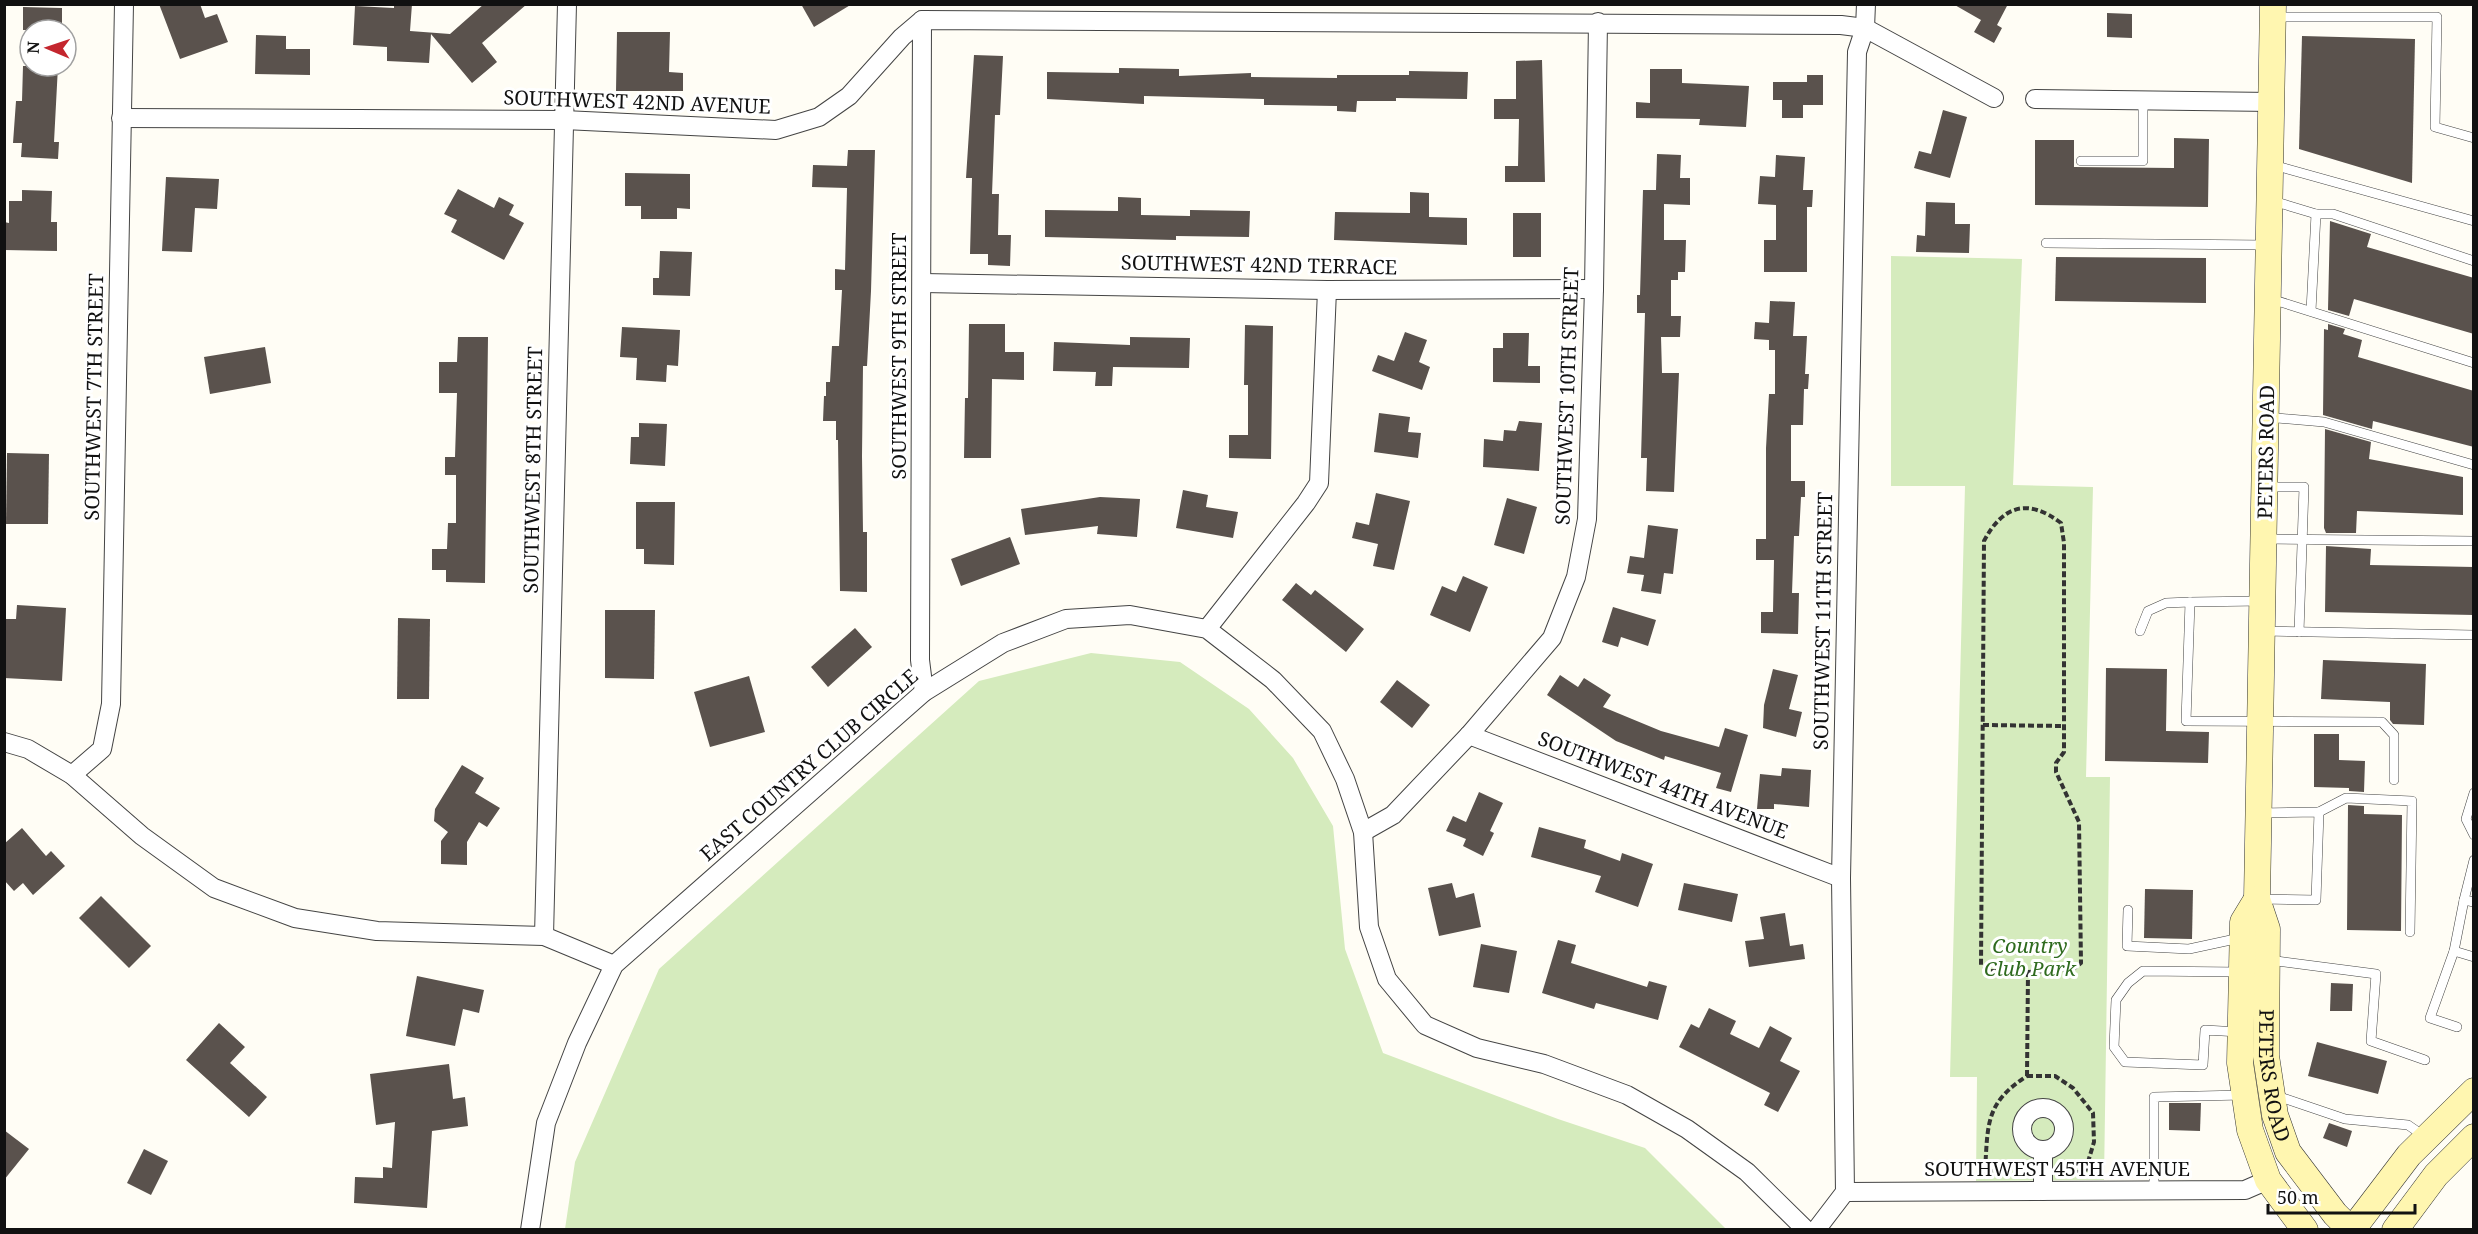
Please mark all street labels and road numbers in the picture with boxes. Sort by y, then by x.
street label: SOUTHWEST 42ND AVENUE [503,83,771,120]
street label: SOUTHWEST 9TH STREET [885,232,912,480]
street label: SOUTHWEST 42ND TERRACE [1121,249,1397,280]
street label: SOUTHWEST 10TH STREET [1549,266,1584,526]
street label: SOUTHWEST 7TH STREET [78,273,109,521]
street label: SOUTHWEST 8TH STREET [517,346,548,594]
street label: PETERS ROAD [2251,385,2280,519]
street label: SOUTHWEST 11TH STREET [1807,492,1838,750]
street label: EAST COUNTRY CLUB CIRCLE [694,662,923,867]
street label: SOUTHWEST 44TH AVENUE [1534,724,1792,845]
street label: PETERS ROAD [2253,1009,2297,1145]
street label: SOUTHWEST 45TH AVENUE [1924,1155,2190,1182]

